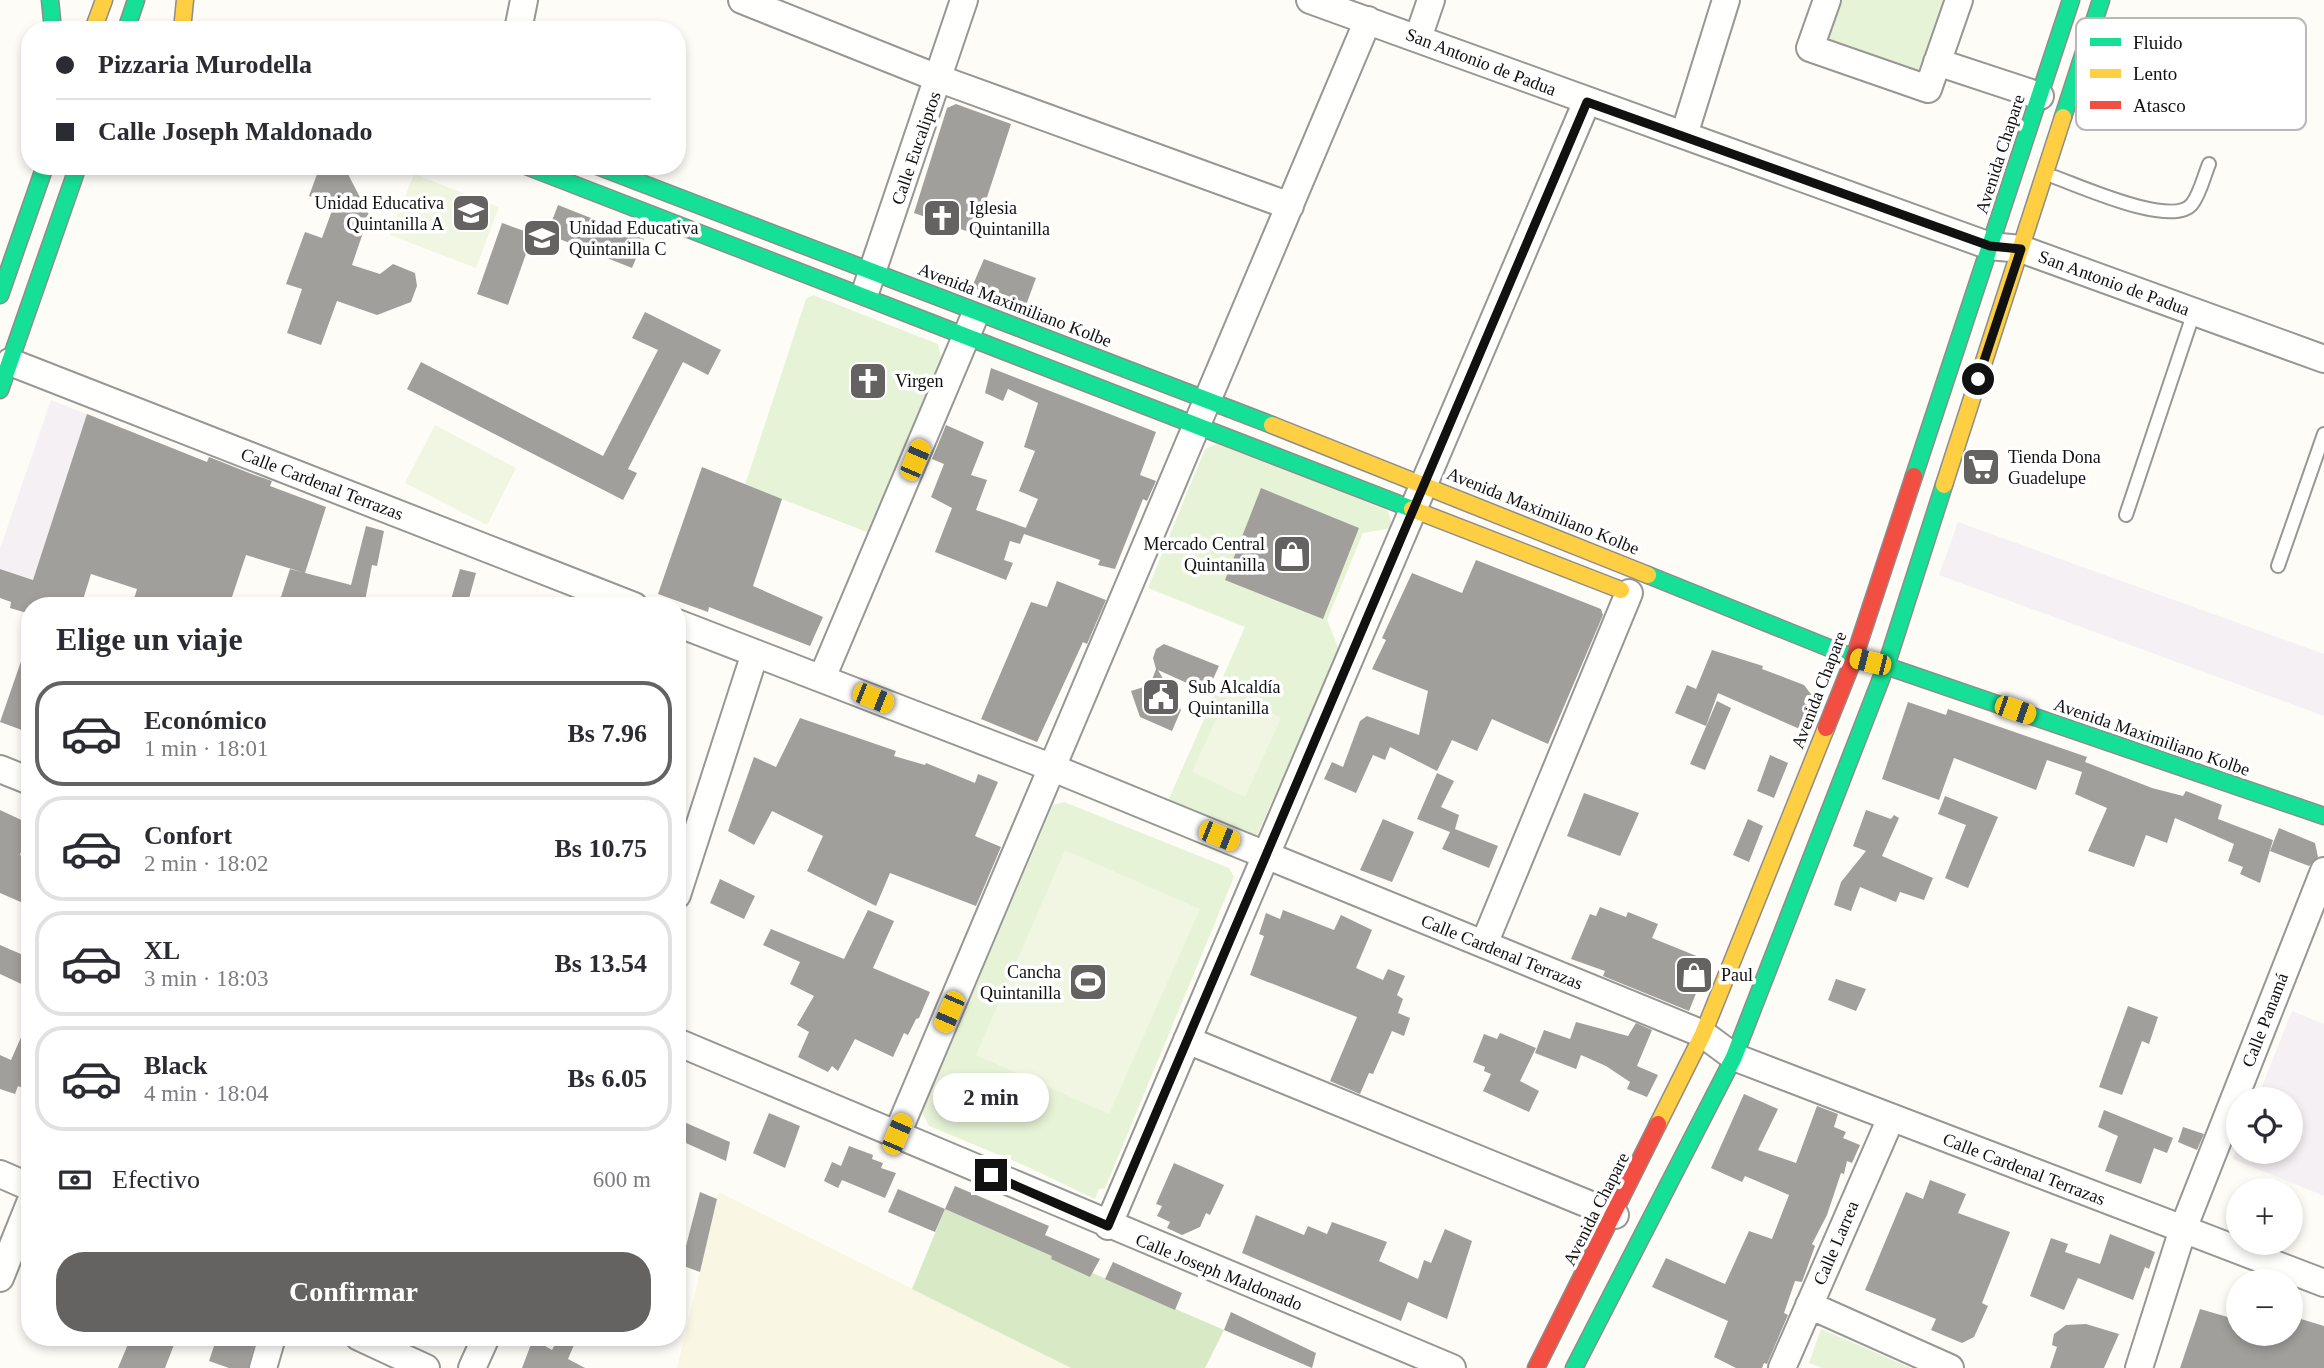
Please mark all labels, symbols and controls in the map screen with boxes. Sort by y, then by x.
legend [2076,18,2306,130]
street label: San Antonio de Padua [1403,24,1559,100]
text: Fluido [2133,32,2183,53]
text: Pizzaria Murodella [98,50,312,79]
text: Lento [2133,63,2177,84]
street label: Calle Eucaliptos [887,89,945,207]
street label: Avenida Chapare [1971,92,2029,216]
text: Atasco [2133,95,2186,116]
text: Calle Joseph Maldonado [98,117,373,146]
school or university icon: Unidad Educativa Quintanilla A [450,192,492,234]
place label: Unidad Educativa Quintanilla A [315,193,444,234]
church icon: Iglesia Quintanilla [921,197,963,239]
place label: Iglesia Quintanilla [969,198,1050,239]
school or university icon: Unidad Educativa Quintanilla C [521,217,563,259]
place label: Unidad Educativa Quintanilla C [569,218,698,259]
street label: San Antonio de Padua [2036,246,2192,320]
street label: Avenida Maximiliano Kolbe [915,259,1115,351]
church icon: Virgen [847,360,889,402]
route start [1962,363,1994,395]
place label: Virgen [895,371,944,391]
car [898,437,933,483]
street label: Calle Cardenal Terrazas [238,444,406,524]
supermarket icon: Tienda Dona Guadelupe [1960,446,2002,488]
place label: Tienda Dona Guadelupe [2008,447,2101,488]
street label: Avenida Maximiliano Kolbe [1444,463,1642,559]
shop icon: Mercado Central Quintanilla [1271,533,1313,575]
place label: Mercado Central Quintanilla [1144,534,1265,575]
text: Elige un viaje [56,621,243,657]
street label: Avenida Chapare [1787,628,1851,752]
car [1848,647,1893,677]
public building icon: Sub Alcaldía Quintanilla [1140,676,1182,718]
place label: Sub Alcaldía Quintanilla [1188,677,1281,718]
car [850,680,897,716]
car [1992,693,2039,727]
street label: Avenida Maximiliano Kolbe [2052,694,2252,780]
icon: car [60,702,123,765]
text: Económico [144,706,267,735]
text: Bs 7.96 [568,719,647,748]
text: 1 min · 18:01 [144,736,269,761]
icon: car [60,817,123,880]
car [1196,818,1243,854]
text: Confort [144,821,232,850]
text: Bs 10.75 [555,834,647,863]
text: 2 min · 18:02 [144,851,269,876]
street label: Calle Cardenal Terrazas [1418,910,1586,994]
icon: car [60,932,123,995]
text: XL [144,936,180,965]
text: Bs 13.54 [555,949,647,978]
shop icon: Paul [1673,954,1715,996]
sports icon: Cancha Quintanilla [1067,961,1109,1003]
place label: Cancha Quintanilla [980,962,1061,1003]
place label: Paul [1721,965,1753,985]
text: 3 min · 18:03 [144,966,269,991]
street label: Calle Panamá [2238,970,2292,1070]
car [932,989,967,1035]
icon: car [60,1047,123,1110]
text: Black [144,1051,208,1080]
text: Bs 6.05 [568,1064,647,1093]
callout: 2 min [933,1074,1049,1122]
text: 4 min · 18:04 [144,1081,269,1106]
text: 2 min [963,1085,1019,1110]
map controls [2226,1087,2303,1346]
button: locate [2226,1087,2303,1164]
car [880,1111,915,1157]
street label: Calle Cardenal Terrazas [1940,1129,2108,1209]
street label: Avenida Chapare [1559,1149,1633,1269]
route end [975,1159,1007,1191]
icon: cash [56,1161,94,1199]
text: Efectivo [112,1165,200,1194]
text: 600 m [593,1167,651,1192]
button: + [2226,1178,2303,1255]
street label: Calle Larrea [1809,1198,1863,1288]
street label: Calle Joseph Maldonado [1133,1229,1305,1315]
button: Confirmar [56,1252,651,1332]
button: − [2226,1269,2303,1346]

